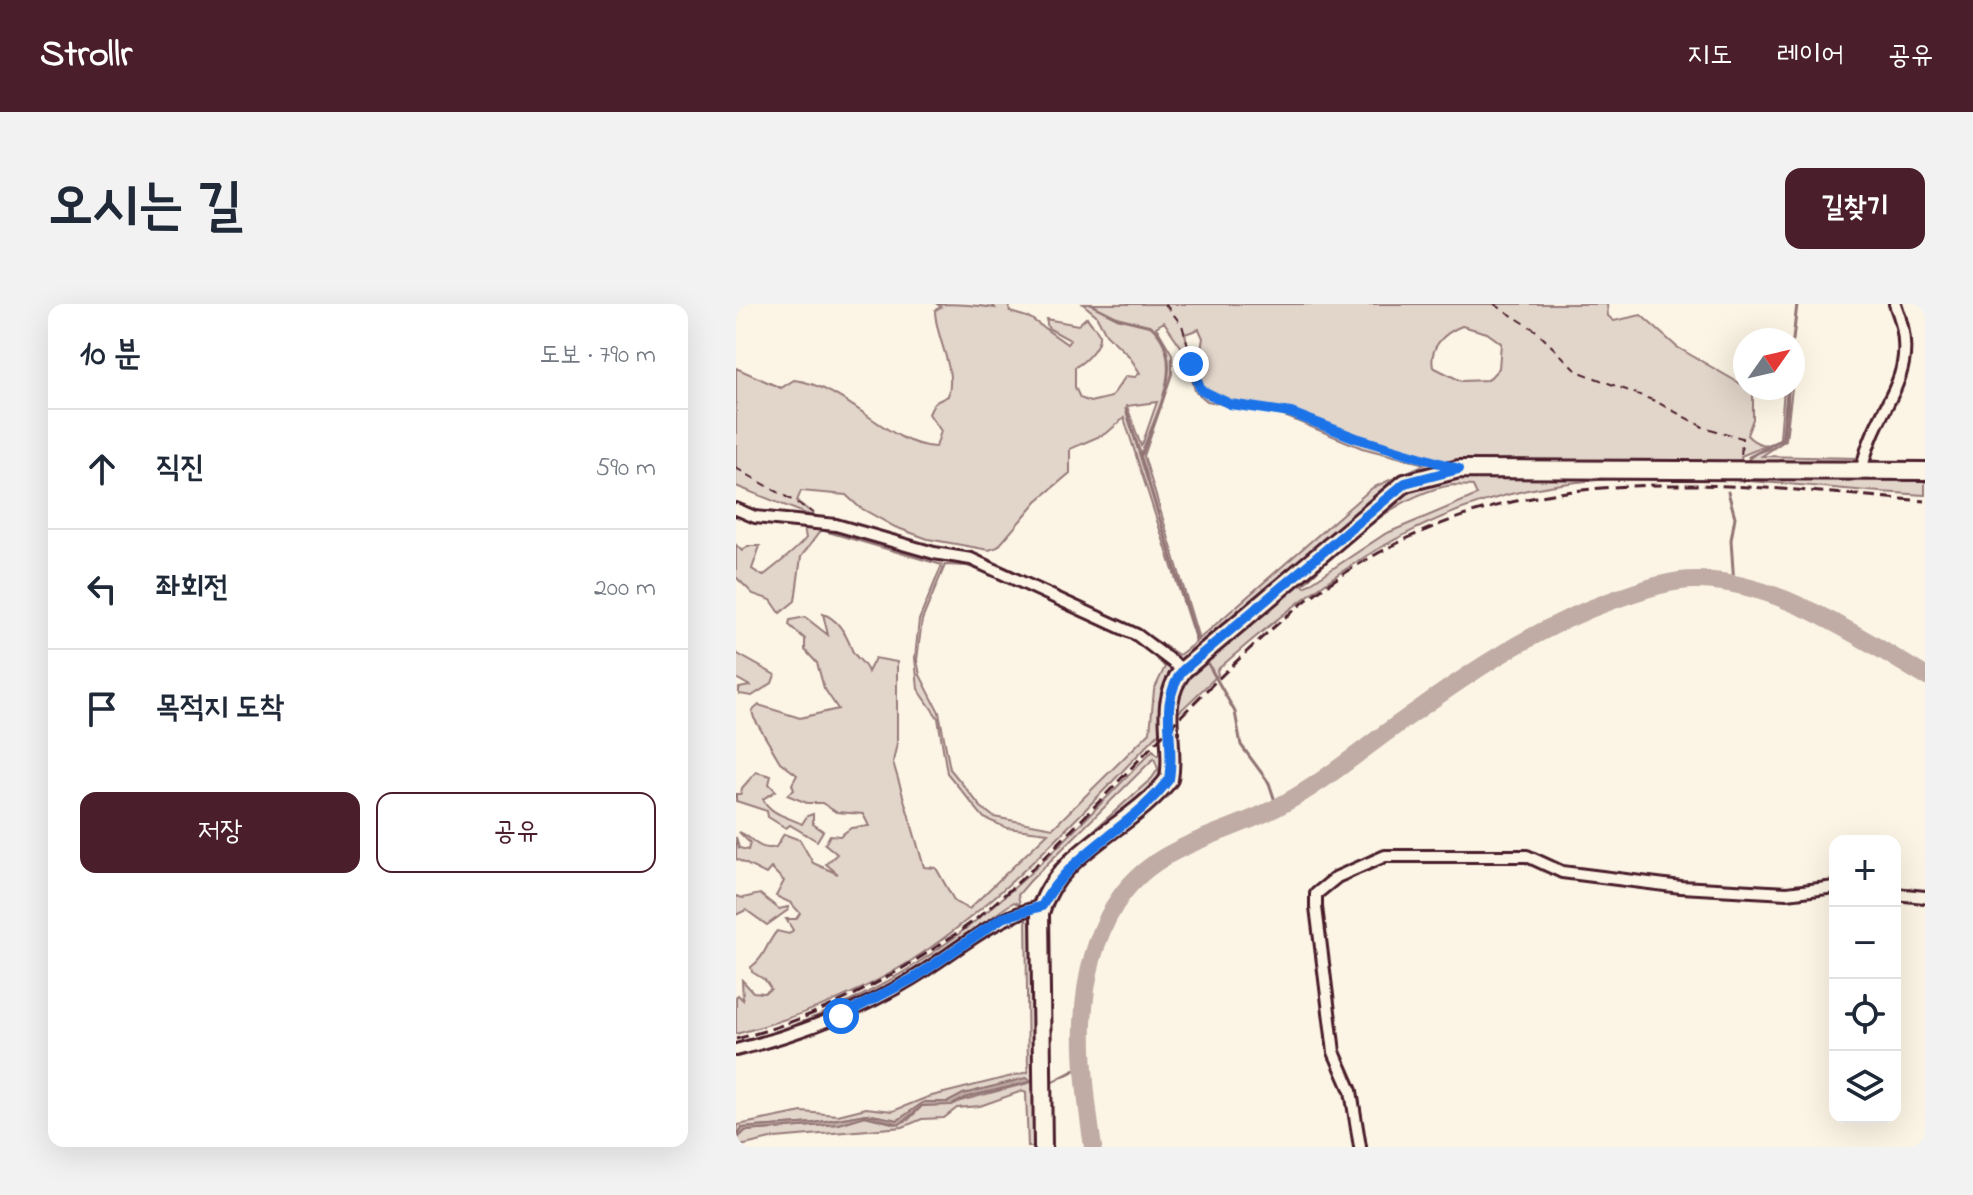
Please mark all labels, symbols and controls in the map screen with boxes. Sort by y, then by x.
text: Strollr [40,28,132,84]
text: 지도 [1687,36,1732,77]
text: 레이어 [1776,36,1844,77]
text: 공유 [1888,36,1933,77]
text: 오시는 길 [48,168,242,249]
button: 길찾기 [1785,168,1925,249]
north arrow [1733,328,1805,400]
text: 10 분 [80,331,141,381]
text: 도보 · 790 m [539,337,656,375]
route end [1173,346,1209,382]
icon: ahead [80,447,124,491]
text: 직진 [156,447,204,491]
text: 590 m [595,450,656,488]
icon: left [80,567,124,611]
text: 좌회전 [156,567,228,611]
text: 200 m [594,570,656,608]
icon: arrive [80,687,124,731]
text: 목적지 도착 [156,687,284,731]
button: 저장 [80,792,360,873]
button: 공유 [376,792,656,873]
map controls [1829,835,1901,1123]
button: + [1829,835,1901,907]
button: − [1829,907,1901,979]
button: locate [1829,979,1901,1051]
route start [823,998,859,1034]
button: layers [1829,1051,1901,1123]

